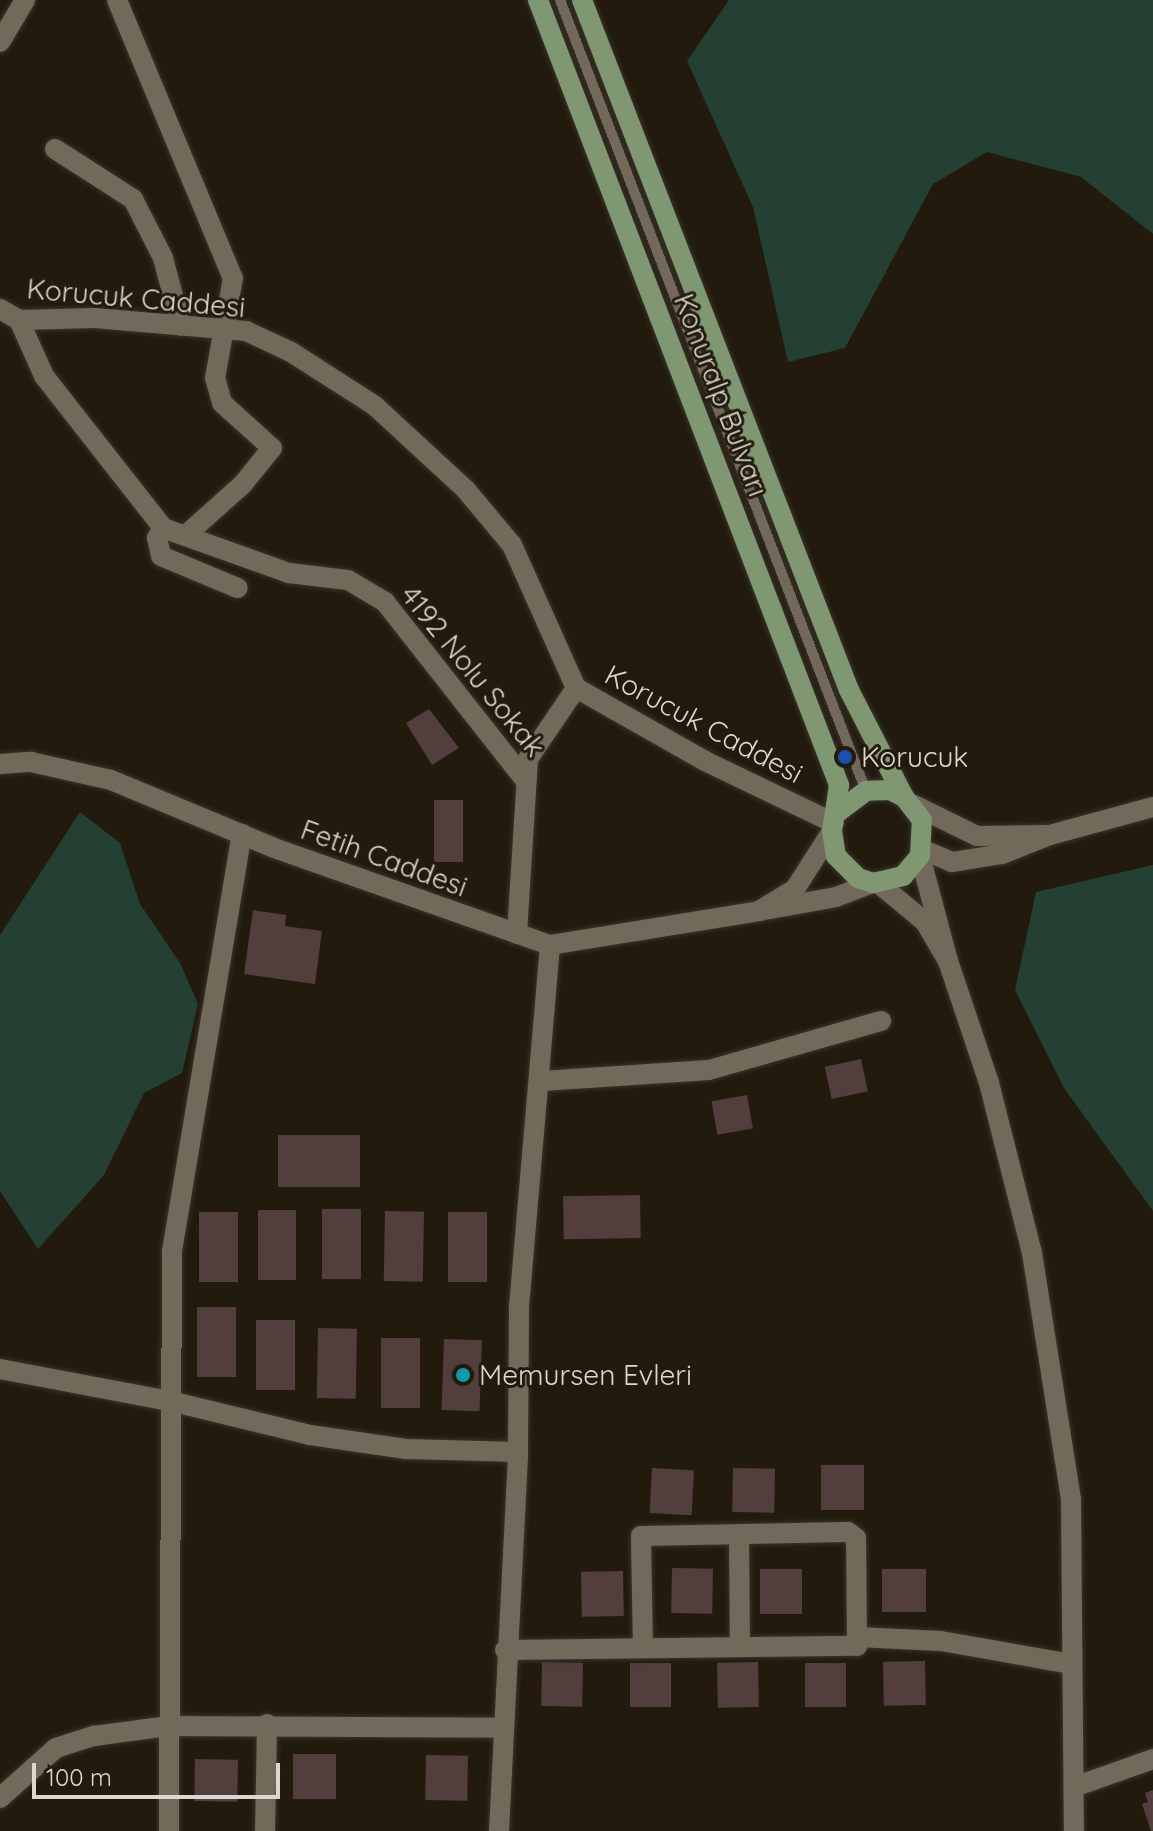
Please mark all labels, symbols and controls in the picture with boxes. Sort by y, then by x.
street label: Korucuk Caddesi [25,272,247,324]
street label: Konuralp Bulvarı [667,289,775,501]
street label: 4192 Nolu Sokak [394,579,552,763]
street label: Korucuk Caddesi [599,658,809,790]
place label: Korucuk [861,740,968,774]
marker: Korucuk [836,748,854,766]
street label: Fetih Caddesi [296,812,472,904]
place label: Memursen Evleri [479,1358,692,1392]
marker: Memursen Evleri [454,1366,472,1384]
scale bar [36,1747,284,1797]
text: 100 m [46,1762,112,1792]

